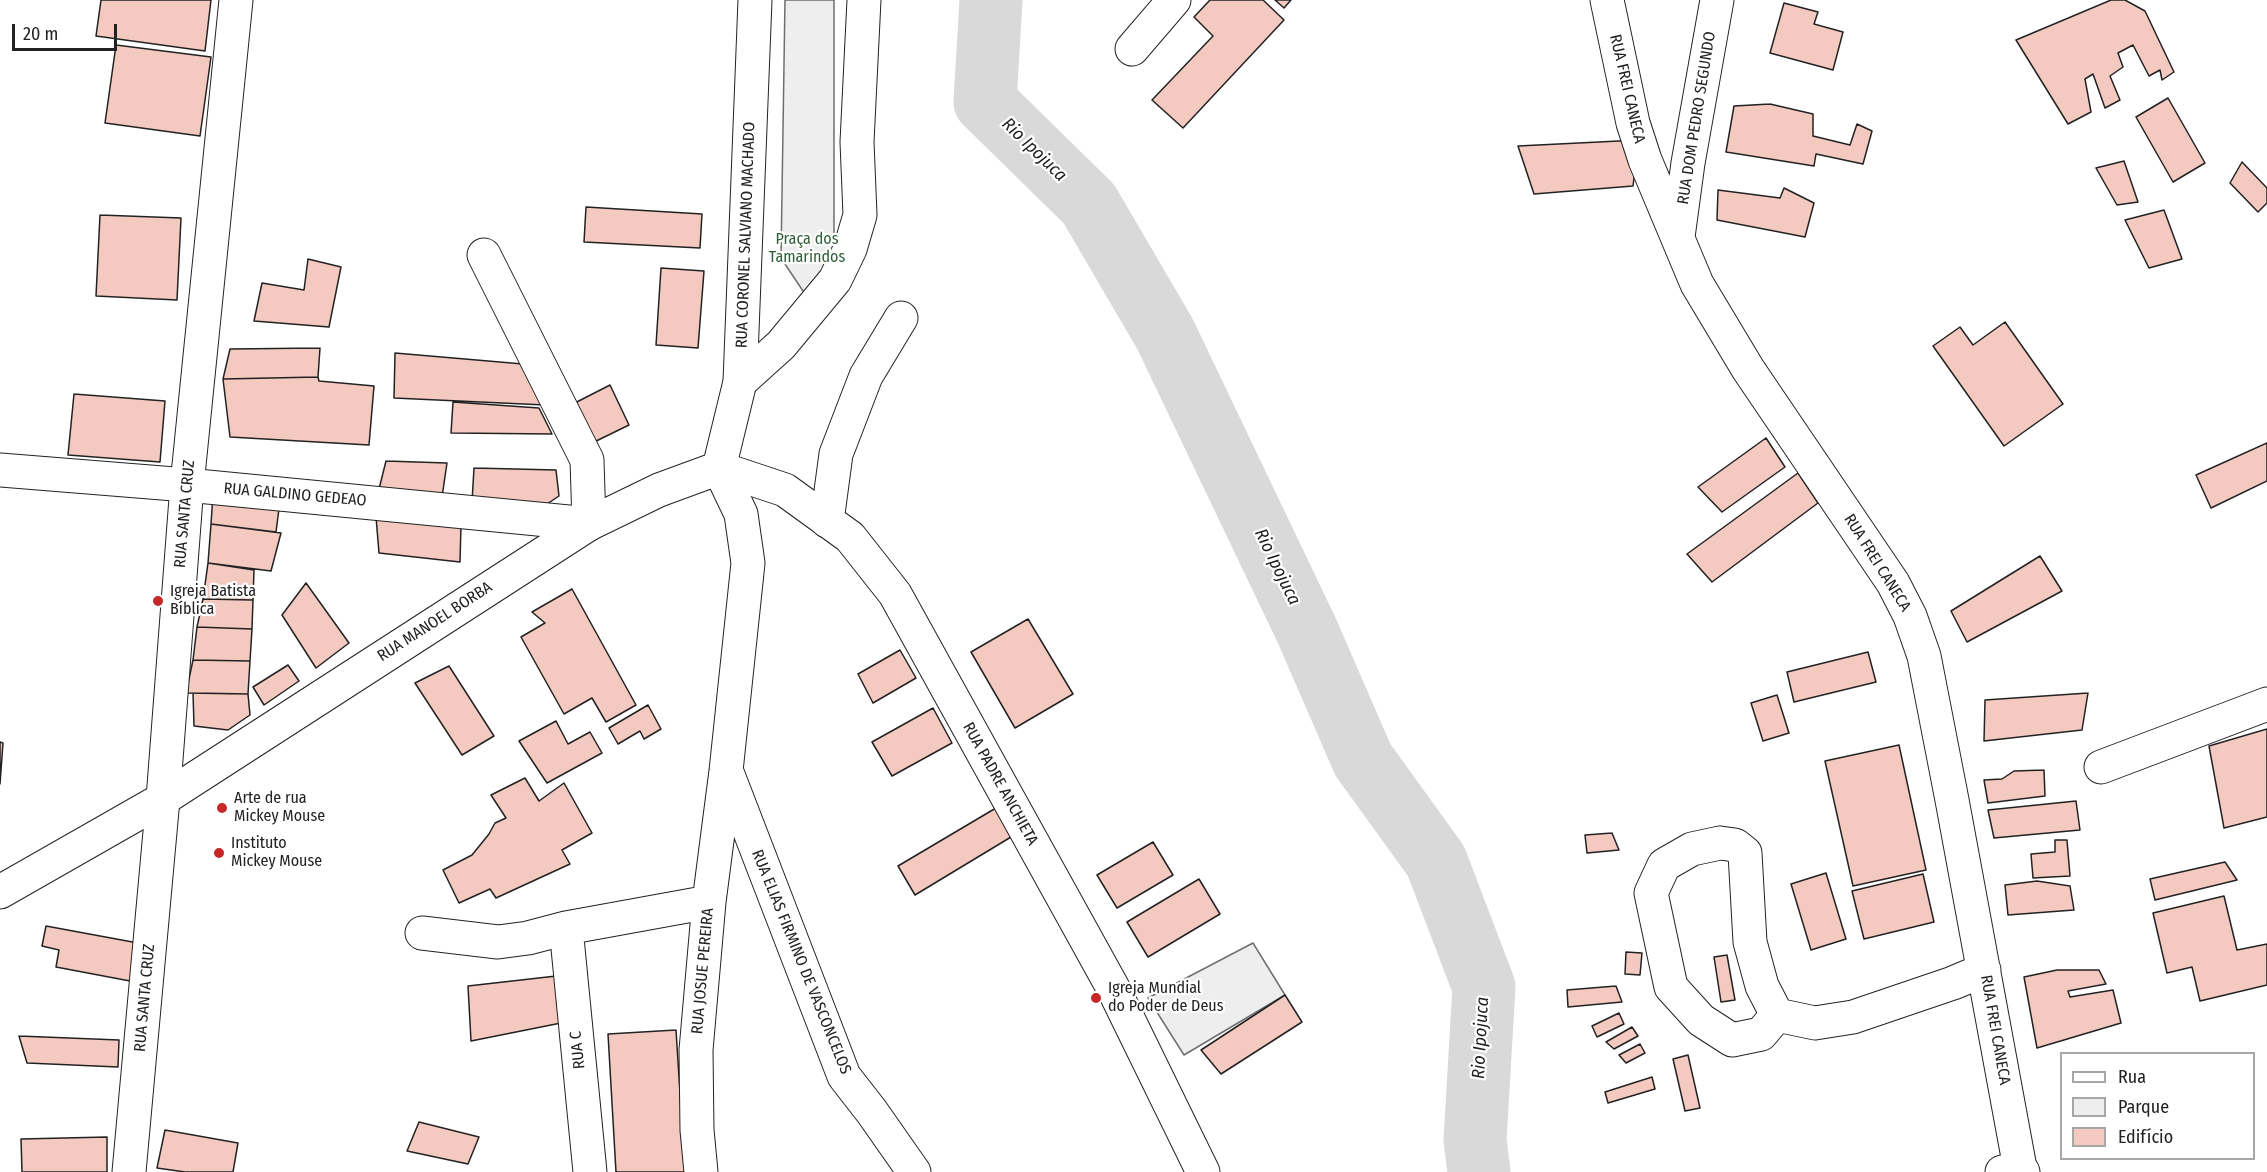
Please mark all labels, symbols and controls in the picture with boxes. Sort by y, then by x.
scale bar [15,12,120,50]
text: 20 m [23,23,58,45]
street label: RUA DOM PEDRO SEGUNDO [1674,30,1720,206]
street label: RUA FREI CANECA [1605,33,1649,145]
water label: Rio Ipojuca [997,114,1071,186]
street label: RUA CORONEL SALVIANO MACHADO [732,122,760,348]
park label: Praça dos Tamarindos [769,230,845,268]
street label: RUA SANTA CRUZ [171,459,199,569]
street label: RUA GALDINO GEDEAO [223,479,367,511]
street label: RUA FREI CANECA [1839,511,1915,615]
water label: Rio Ipojuca [1249,525,1305,609]
street label: RUA MANOEL BORBA [374,578,496,666]
place label: Igreja Batista Bíblica [170,582,256,620]
marker: Igreja Batista Bíblica [151,594,165,608]
street label: RUA PADRE ANCHIETA [958,719,1042,849]
place label: Arte de rua Mickey Mouse [234,789,325,827]
marker: Arte de rua Mickey Mouse [215,801,229,815]
place label: Instituto Mickey Mouse [231,834,322,872]
marker: Instituto Mickey Mouse [212,846,226,860]
street label: RUA ELIAS FIRMINO DE VASCONCELOS [747,847,855,1077]
street label: RUA JOSUE PEREIRA [688,907,718,1035]
street label: RUA SANTA CRUZ [131,943,159,1053]
street label: RUA FREI CANECA [1976,974,2014,1086]
place label: Igreja Mundial do Poder de Deus [1108,979,1224,1017]
marker: Igreja Mundial do Poder de Deus [1089,991,1103,1005]
water label: Rio Ipojuca [1468,996,1494,1080]
street label: RUA C [566,1030,590,1070]
legend [2060,1052,2255,1160]
text: Rua [2118,1066,2146,1088]
text: Parque [2118,1096,2169,1118]
text: Edifício [2118,1126,2173,1148]

